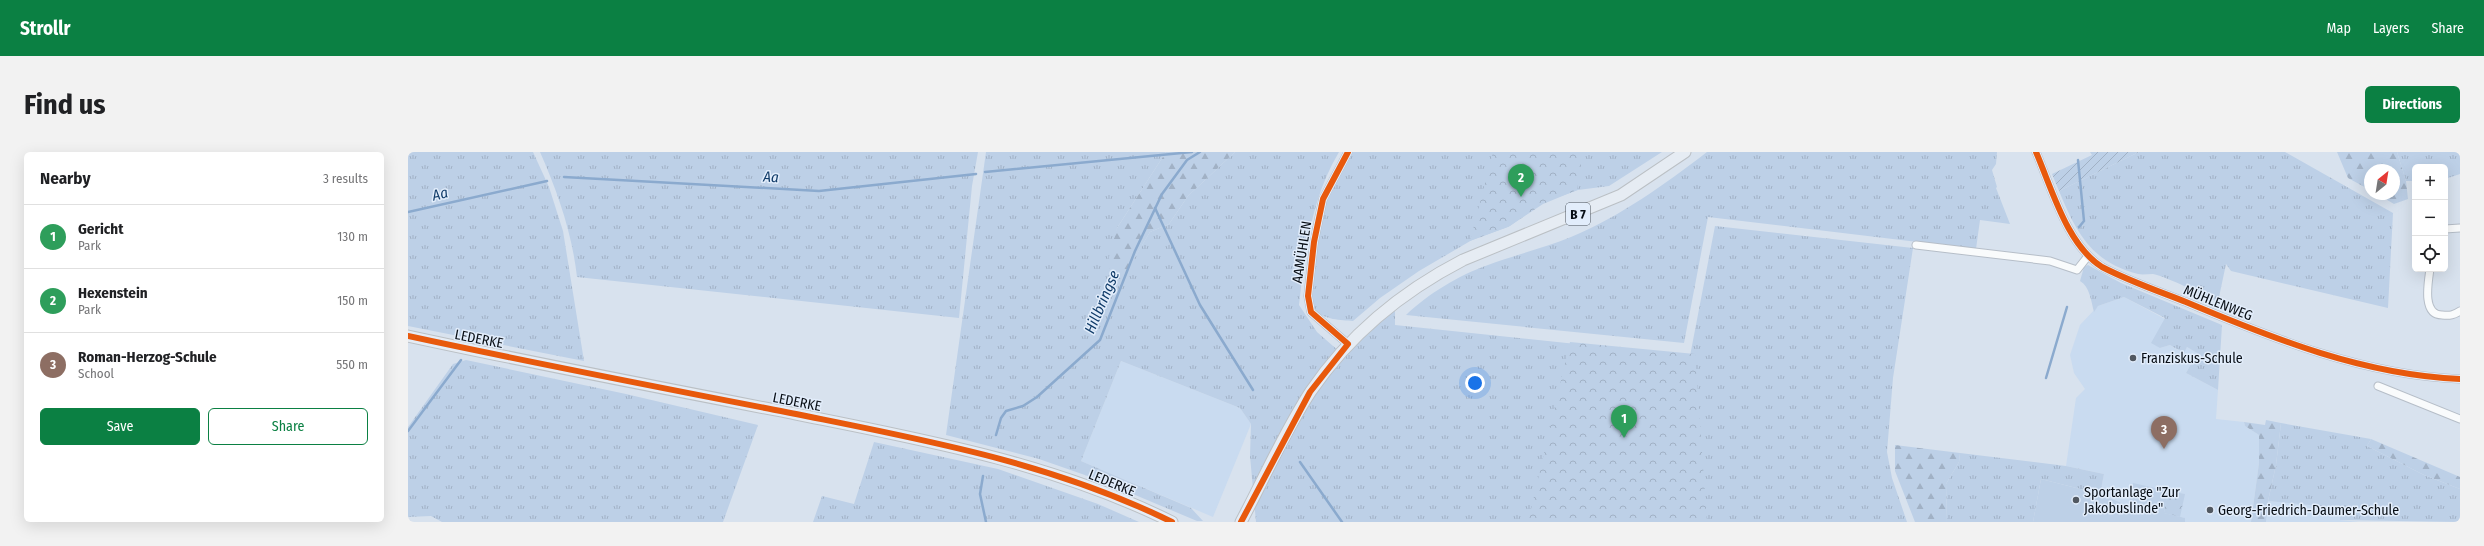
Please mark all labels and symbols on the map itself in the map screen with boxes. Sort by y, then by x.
pin: 2 [1508,164,1534,197]
north arrow [2364,164,2400,200]
water label: Aa [762,168,779,186]
water label: Aa [429,183,450,205]
road number: B 7 [1566,203,1590,225]
street label: AAMÜHLEN [1288,220,1315,284]
water label: Hillbringse [1081,268,1123,336]
street label: MÜHLENWEG [2181,281,2255,325]
street label: LEDERKE [453,326,505,352]
place label: Franziskus-Schule [2141,350,2243,367]
marker: Franziskus-Schule [2128,353,2138,363]
your location [1465,373,1485,393]
street label: LEDERKE [771,389,823,415]
pin: 1 [1611,405,1637,438]
pin: 3 [2151,416,2177,449]
street label: LEDERKE [1086,466,1138,500]
place label: Sportanlage "Zur Jakobuslinde" [2084,484,2180,517]
marker: Sportanlage "Zur Jakobuslinde" [2071,495,2081,505]
place label: Georg-Friedrich-Daumer-Schule [2218,502,2399,519]
marker: Georg-Friedrich-Daumer-Schule [2205,505,2215,515]

